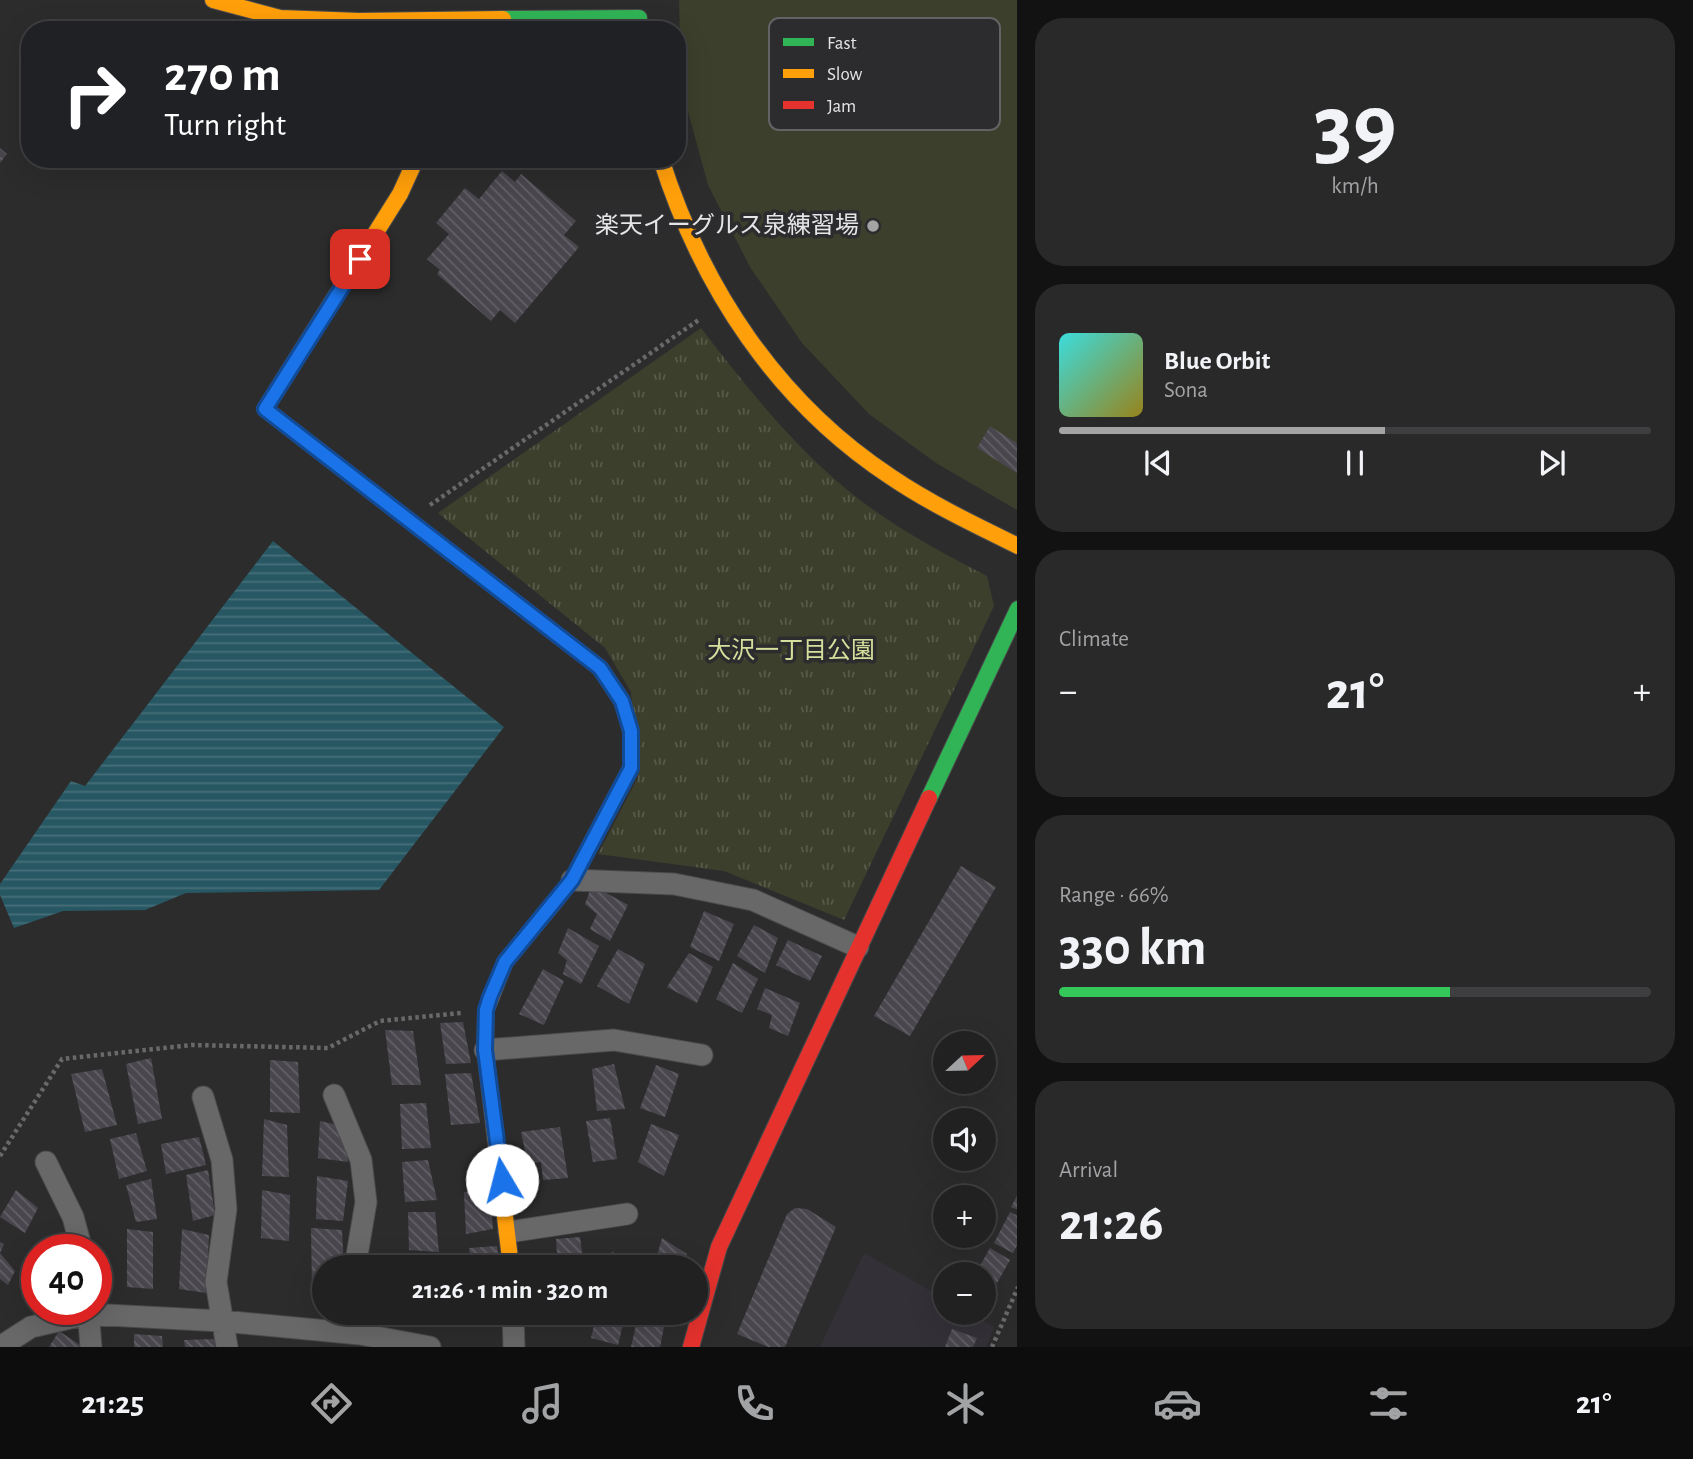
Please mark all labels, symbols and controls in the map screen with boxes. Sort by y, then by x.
legend [769,18,1000,130]
text: Fast [827,34,857,53]
icon: right [49,49,140,140]
text: 270 m [164,51,281,100]
text: Slow [827,65,863,84]
text: 39 [1313,82,1397,173]
text: Jam [827,97,856,116]
text: Turn right [164,109,286,141]
text: km/h [1331,175,1379,198]
place label: 楽天イーグルス泉練習場 [595,212,859,238]
marker: 楽天イーグルス泉練習場 [865,218,881,234]
pin [330,229,390,289]
icon: arrive [341,240,379,278]
text: Blue Orbit [1164,348,1270,374]
text: Sona [1164,379,1208,402]
icon: previous [1139,444,1177,482]
icon: pause [1336,444,1374,482]
icon: next [1533,444,1571,482]
text: Climate [1059,628,1129,651]
park label: 大沢一丁目公園 [707,638,875,663]
text: 21° [1326,666,1384,718]
text: − [1059,673,1077,711]
text: + [1633,673,1651,711]
text: Range · 66% [1059,884,1169,907]
text: 330 km [1059,922,1206,974]
north arrow [933,1031,996,1094]
map controls [933,1031,996,1325]
button: sound [933,1108,996,1171]
position arrow [465,1143,539,1217]
text: Arrival [1059,1159,1118,1182]
button: + [933,1185,996,1248]
text: 21:26 [1059,1197,1164,1249]
speed limit sign: 40 [21,1234,112,1325]
button: − [933,1262,996,1325]
text: 21:26 · 1 min · 320 m [412,1277,608,1303]
icon: directions [307,1379,356,1428]
icon: music [518,1379,567,1428]
icon: phone [730,1379,779,1428]
icon: climate [941,1379,990,1428]
icon: car [1153,1379,1202,1428]
icon: filters [1364,1379,1413,1428]
text: 21:25 [81,1387,144,1419]
text: 21° [1576,1387,1612,1419]

